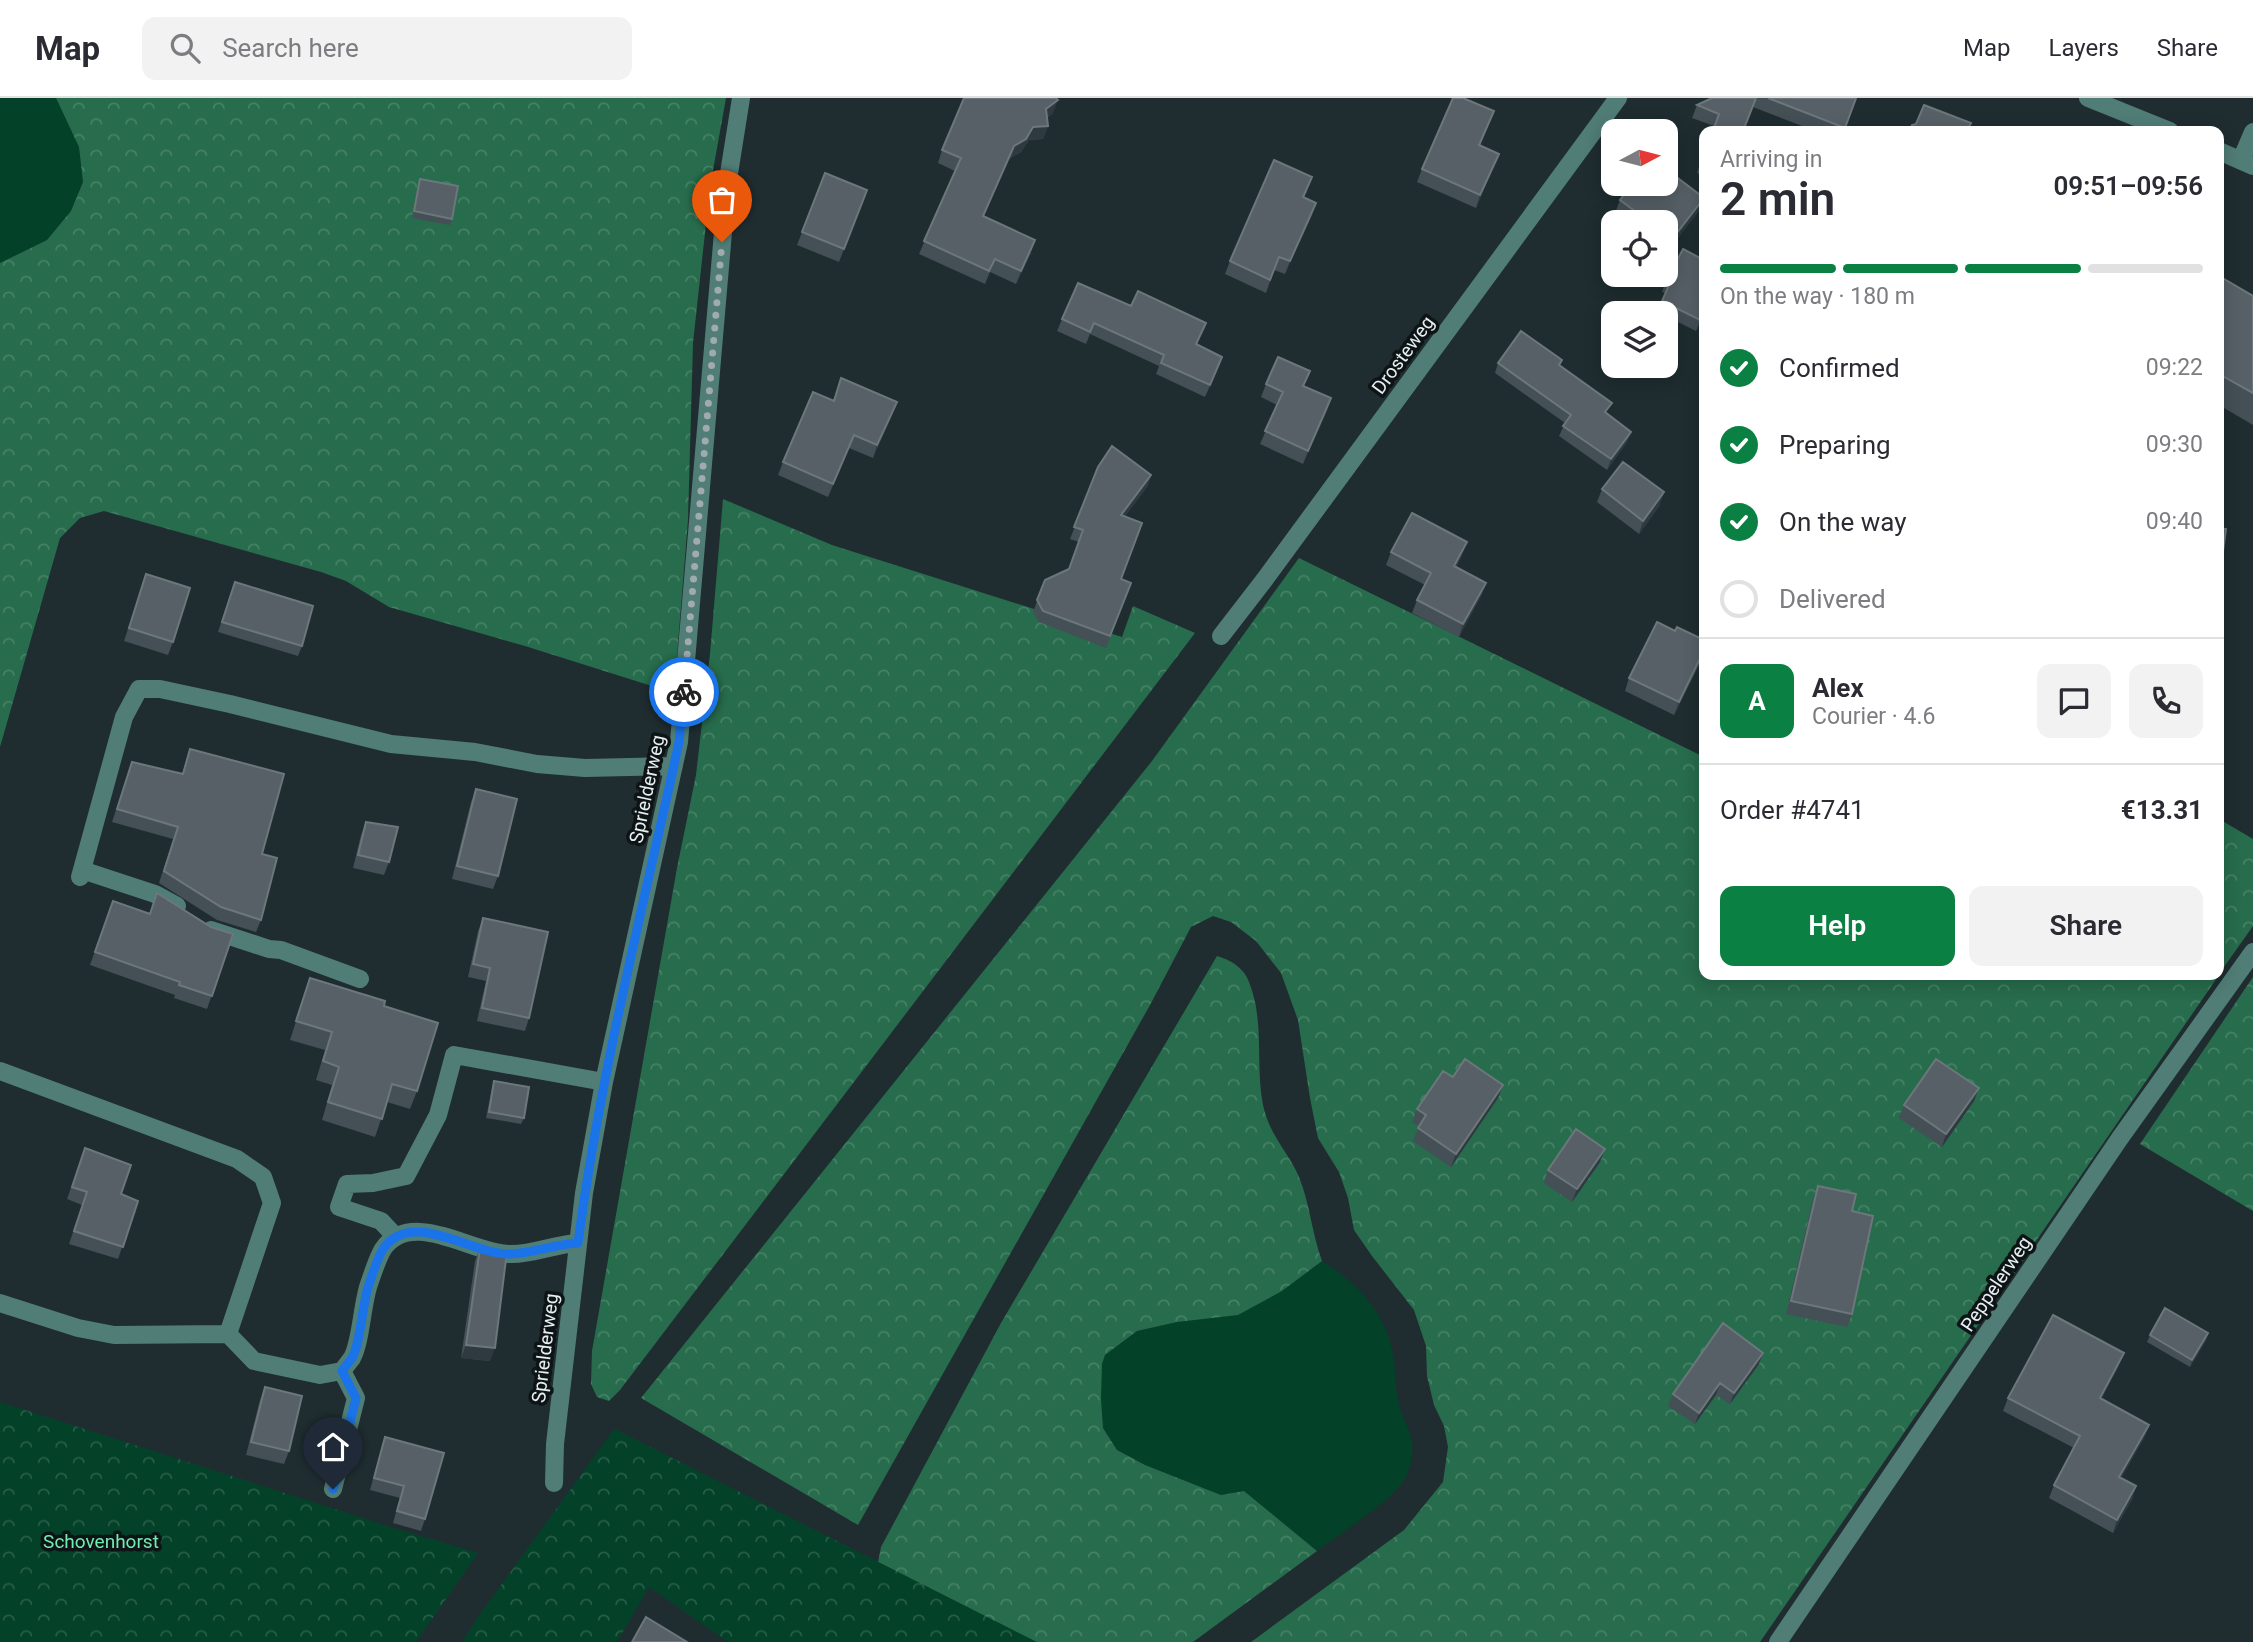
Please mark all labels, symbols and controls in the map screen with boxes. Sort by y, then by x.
search box [142,17,632,80]
text: Map [35,29,100,68]
icon: search [166,29,204,67]
text: Search here [222,33,359,63]
text: Map [1963,34,2011,62]
text: Layers [2049,34,2119,62]
text: Share [2157,34,2218,62]
north arrow [1601,119,1678,196]
map controls [1601,119,1678,378]
text: Arriving in [1720,146,1823,173]
pin [692,170,752,242]
text: 09:51–09:56 [2053,171,2203,201]
text: 2 min [1720,172,1835,226]
icon: bag [703,181,741,219]
button: locate [1601,210,1678,287]
text: On the way · 180 m [1720,283,1915,310]
button: layers [1601,301,1678,378]
street label: Drosteweg [1367,312,1439,398]
icon: check [1720,349,1758,387]
text: Confirmed [1779,353,1900,383]
text: 09:22 [2146,354,2203,381]
icon: check [1720,426,1758,464]
text: Preparing [1779,430,1891,460]
text: 09:30 [2146,431,2203,458]
icon: check [1720,503,1758,541]
text: On the way [1779,507,1907,537]
text: 09:40 [2146,508,2203,535]
text: Delivered [1779,584,1886,614]
courier [649,657,719,727]
button: chat [2037,664,2111,738]
button: phone [2129,664,2203,738]
icon: bike [665,673,703,711]
text: Alex [1812,673,1864,703]
text: A [1748,686,1766,716]
text: Courier · 4.6 [1812,703,1935,730]
street label: Sprielderweg [624,733,670,845]
text: Order #4741 [1720,795,1865,825]
text: €13.31 [2121,795,2203,825]
button: Help [1720,886,1955,966]
button: Share [1969,886,2203,966]
street label: Peppelerweg [1956,1232,2036,1336]
street label: Sprielderweg [527,1292,563,1404]
pin [303,1417,363,1489]
icon: home [314,1428,352,1466]
park label: Schovenhorst [43,1530,159,1553]

